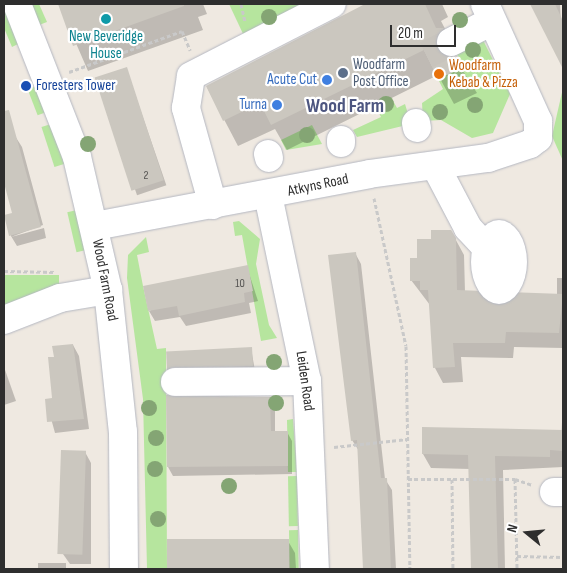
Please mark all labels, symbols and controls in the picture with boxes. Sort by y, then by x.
marker: New Beveridge House [100,13,112,25]
scale bar [392,15,458,47]
text: 20 m [398,24,423,43]
place label: New Beveridge House [69,27,143,62]
place label: Woodfarm Post Office [353,55,409,90]
place label: Woodfarm Kebab & Pizza [449,56,518,91]
marker: Woodfarm Post Office [337,67,349,79]
marker: Woodfarm Kebab & Pizza [433,68,445,80]
place label: Acute Cut [267,71,317,89]
marker: Acute Cut [321,74,333,86]
place label: Foresters Tower [36,77,115,95]
marker: Foresters Tower [20,80,32,92]
district label: Wood Farm [306,94,384,118]
place label: Turna [239,96,267,114]
marker: Turna [271,99,283,111]
house number: 2 [144,169,148,183]
street label: Atkyns Road [286,170,350,200]
street label: Wood Farm Road [88,237,122,323]
house number: 10 [235,277,245,291]
street label: Leiden Road [292,350,318,412]
north arrow [502,508,552,558]
text: N [503,522,521,535]

